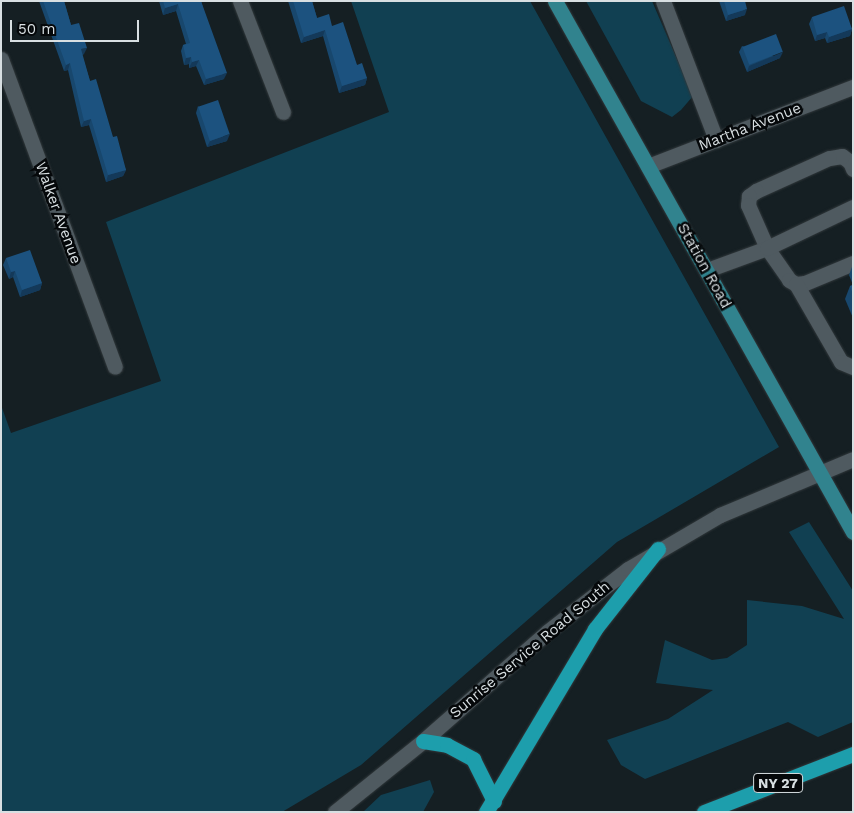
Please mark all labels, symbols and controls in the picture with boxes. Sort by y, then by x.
scale bar [12,10,141,42]
text: 50 m [18,20,55,38]
street label: Martha Avenue [696,99,804,155]
street label: Walker Avenue [31,159,85,267]
street label: Station Road [673,220,735,312]
street label: Sunrise Service Road South [446,578,614,722]
road number: NY 27 [752,771,804,794]

